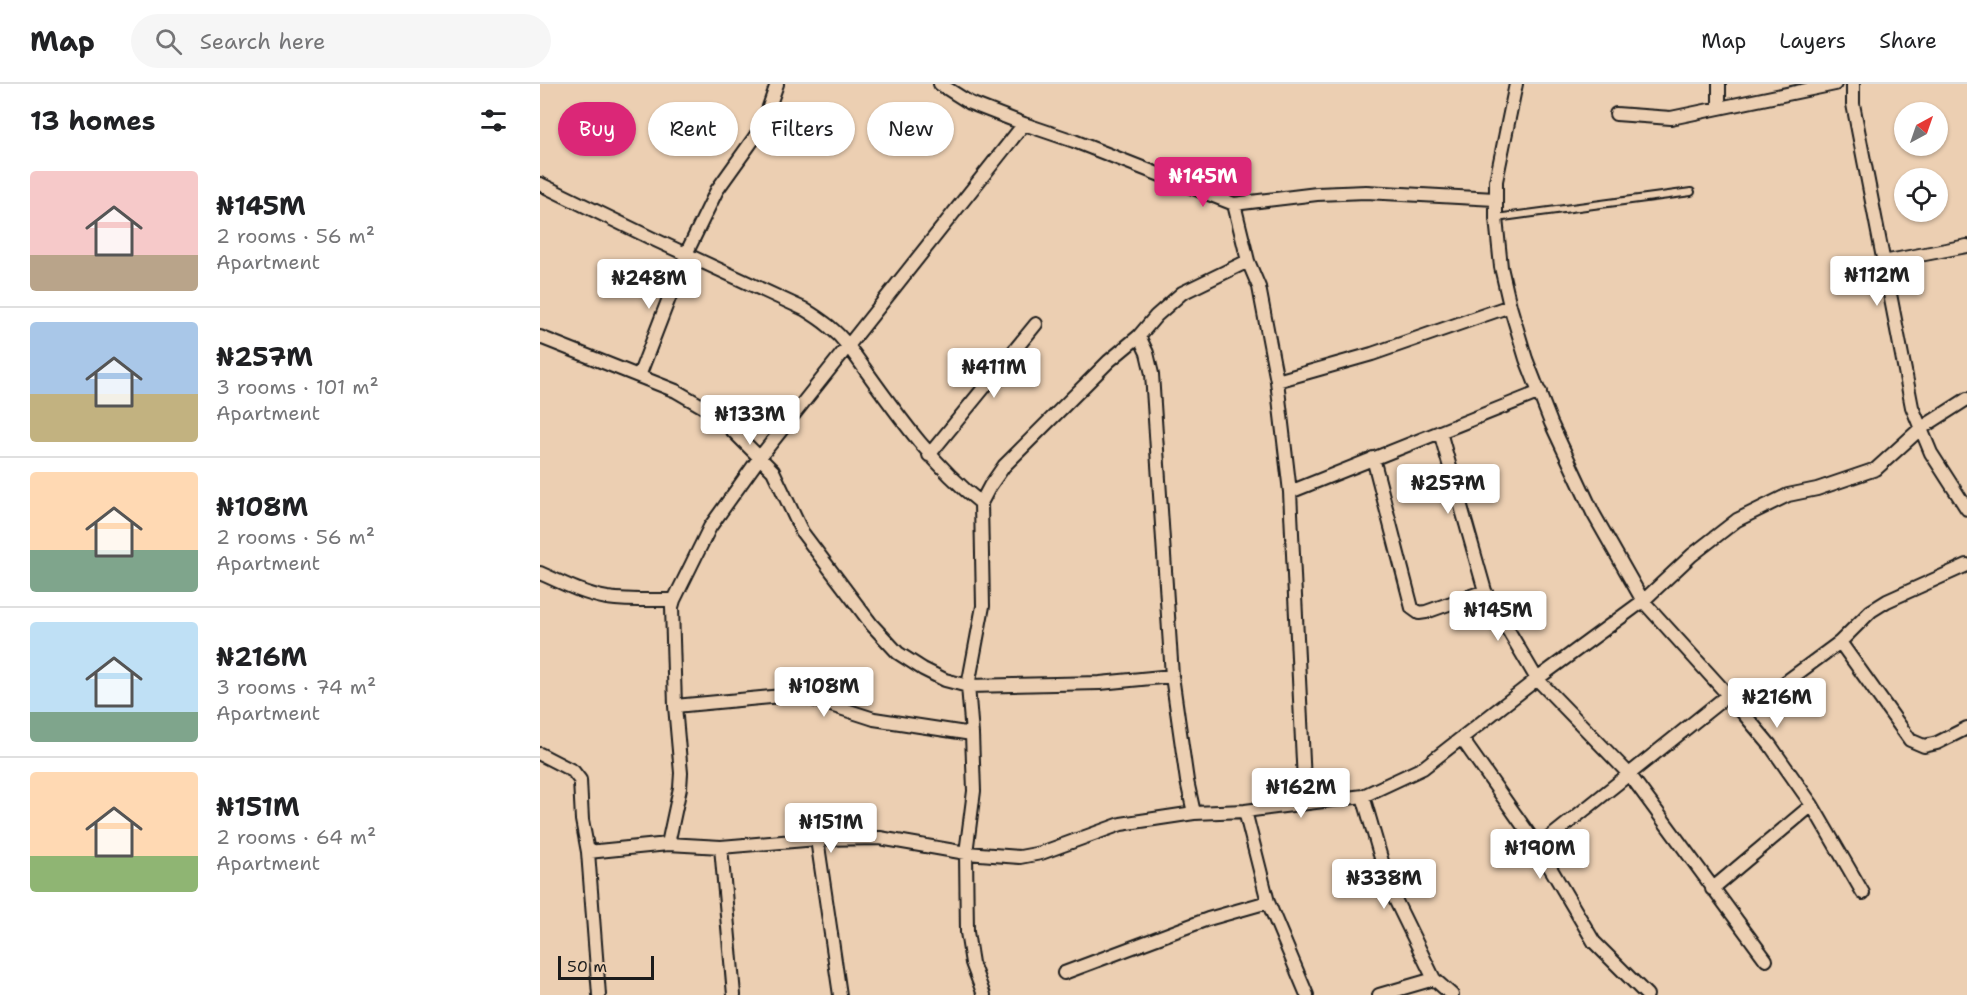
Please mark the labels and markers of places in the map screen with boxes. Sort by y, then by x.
pin: ₦145M [1161,157,1245,208]
pin: ₦112M [1835,256,1919,307]
pin: ₦248M [607,259,691,310]
pin: ₦411M [952,348,1036,399]
pin: ₦133M [708,395,792,446]
pin: ₦257M [1406,464,1490,515]
pin: ₦145M [1456,591,1540,642]
pin: ₦108M [782,667,866,718]
pin: ₦216M [1735,678,1819,729]
pin: ₦162M [1259,768,1343,819]
pin: ₦151M [789,803,873,854]
pin: ₦190M [1498,829,1582,880]
pin: ₦338M [1342,859,1426,910]

